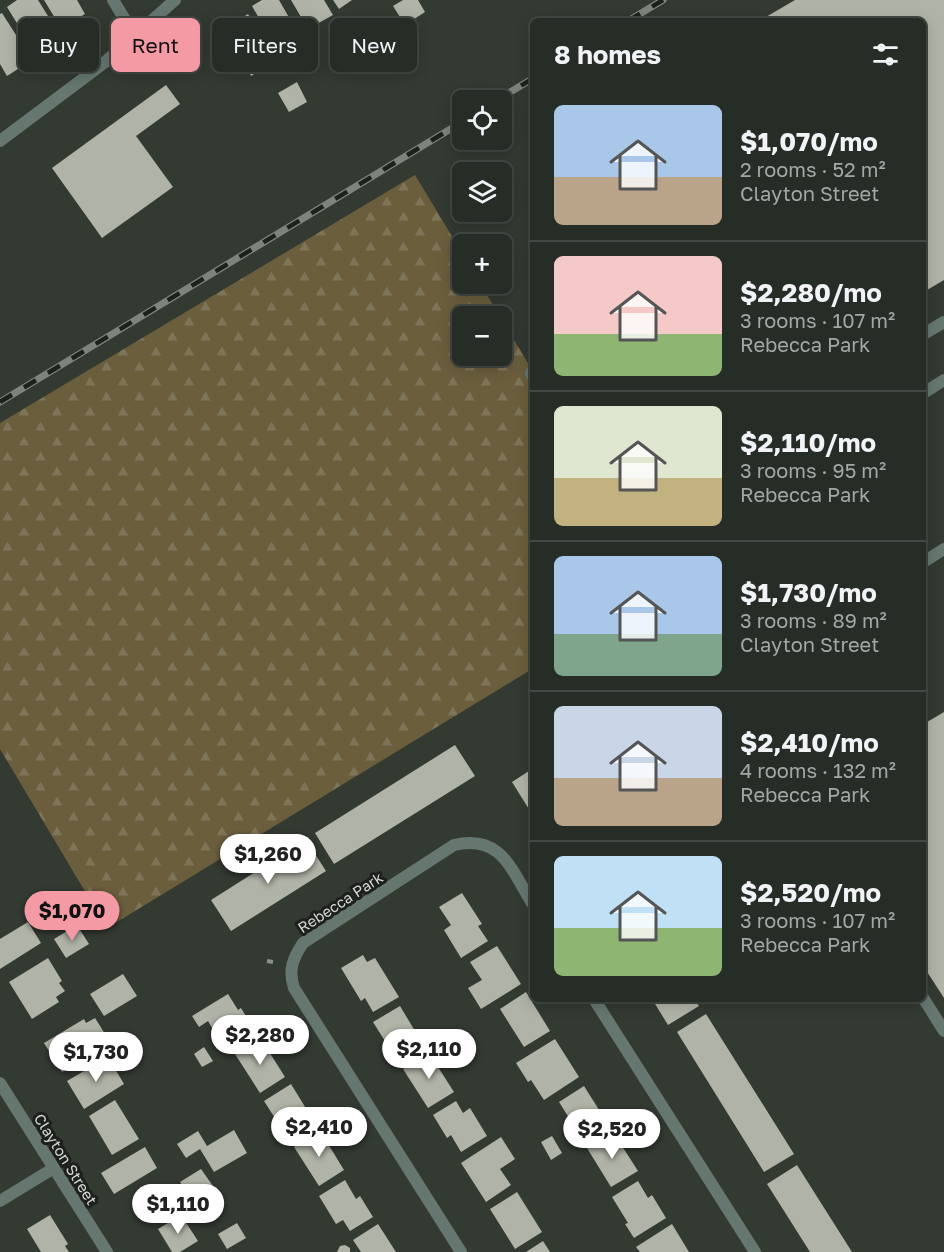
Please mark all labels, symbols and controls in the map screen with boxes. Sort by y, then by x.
chip: Buy [18,18,99,72]
chip: Rent [111,18,200,72]
chip: Filters [212,18,318,72]
chip: New [330,18,417,72]
icon: filters [869,38,902,71]
text: 8 homes [554,39,661,70]
map controls [452,90,512,366]
button: locate [452,90,512,150]
text: $1,070/mo [740,126,878,157]
icon: home [602,129,674,201]
text: 2 rooms · 52 m² [740,157,886,181]
button: layers [452,162,512,222]
text: Clayton Street [740,181,879,205]
button: + [452,234,512,294]
text: $2,280/mo [740,277,882,308]
icon: home [602,280,674,352]
button: − [452,306,512,366]
text: 3 rooms · 107 m² [740,308,895,332]
text: Rebecca Park [740,332,870,356]
text: $2,110/mo [740,427,876,458]
icon: home [602,430,674,502]
text: 3 rooms · 95 m² [740,458,886,482]
text: Rebecca Park [740,482,870,506]
text: $1,730/mo [740,577,877,608]
icon: home [602,580,674,652]
text: 3 rooms · 89 m² [740,608,887,632]
text: Clayton Street [740,632,879,656]
text: $2,410/mo [740,727,879,758]
icon: home [602,730,674,802]
text: 4 rooms · 132 m² [740,758,896,782]
text: Rebecca Park [740,782,870,806]
pin: $1,260 [219,834,317,885]
text: $1,260 [234,841,302,865]
street label: Rebecca Park [294,868,386,936]
text: $2,520/mo [740,877,881,908]
icon: home [602,880,674,952]
pin: $1,070 [23,891,121,942]
text: $1,070 [39,898,106,922]
text: 3 rooms · 107 m² [740,908,895,932]
text: Rebecca Park [740,932,870,956]
pin: $2,280 [211,1015,309,1066]
text: $2,280 [225,1022,295,1046]
pin: $2,110 [380,1029,478,1080]
pin: $1,730 [47,1032,145,1083]
text: $2,110 [396,1036,462,1060]
text: $1,730 [63,1039,129,1063]
pin: $2,410 [270,1107,368,1158]
pin: $2,520 [563,1109,661,1160]
street label: Clayton Street [31,1110,101,1208]
text: $2,410 [285,1114,353,1138]
text: $2,520 [577,1116,647,1140]
pin: $1,110 [129,1184,227,1235]
text: $1,110 [146,1191,210,1215]

